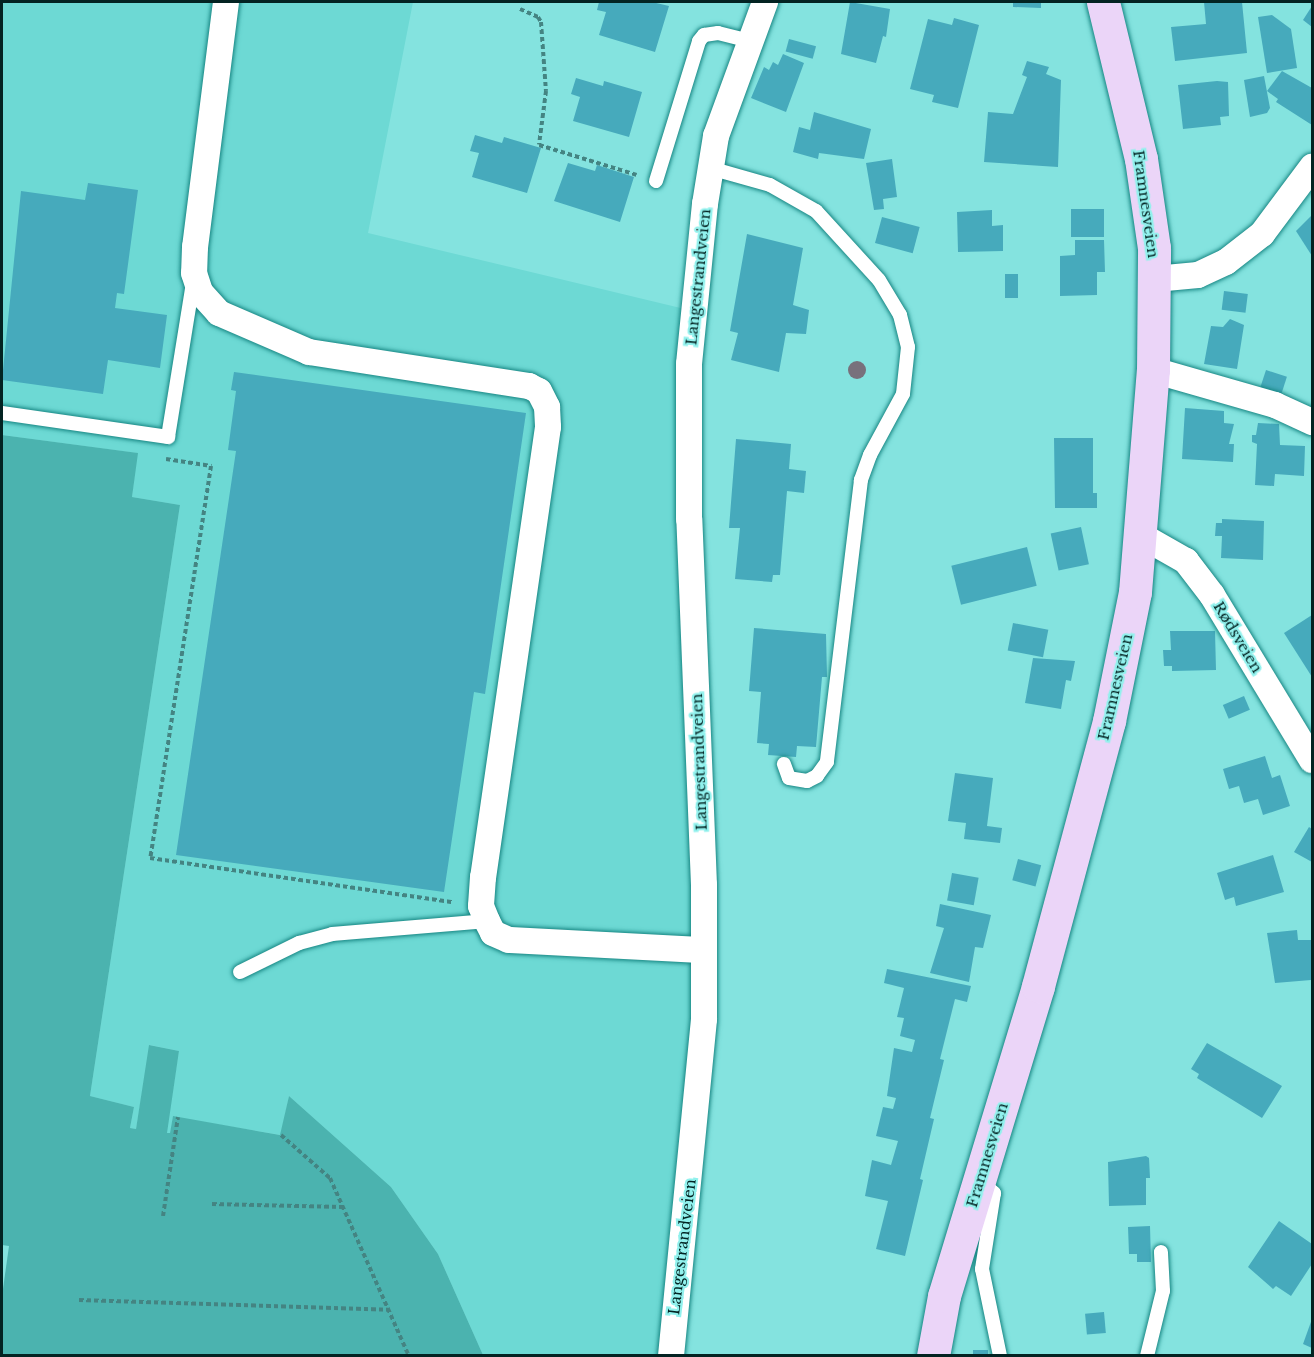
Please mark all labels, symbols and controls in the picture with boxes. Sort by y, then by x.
street label: Framnesveien [1130,149,1162,259]
street label: Langestrandveien [682,208,714,346]
street label: Rødsveien [1210,598,1266,676]
street label: Framnesveien [1094,632,1136,742]
street label: Langestrandveien [688,693,710,831]
street label: Framnesveien [963,1100,1011,1210]
street label: Langestrandveien [665,1178,699,1316]

